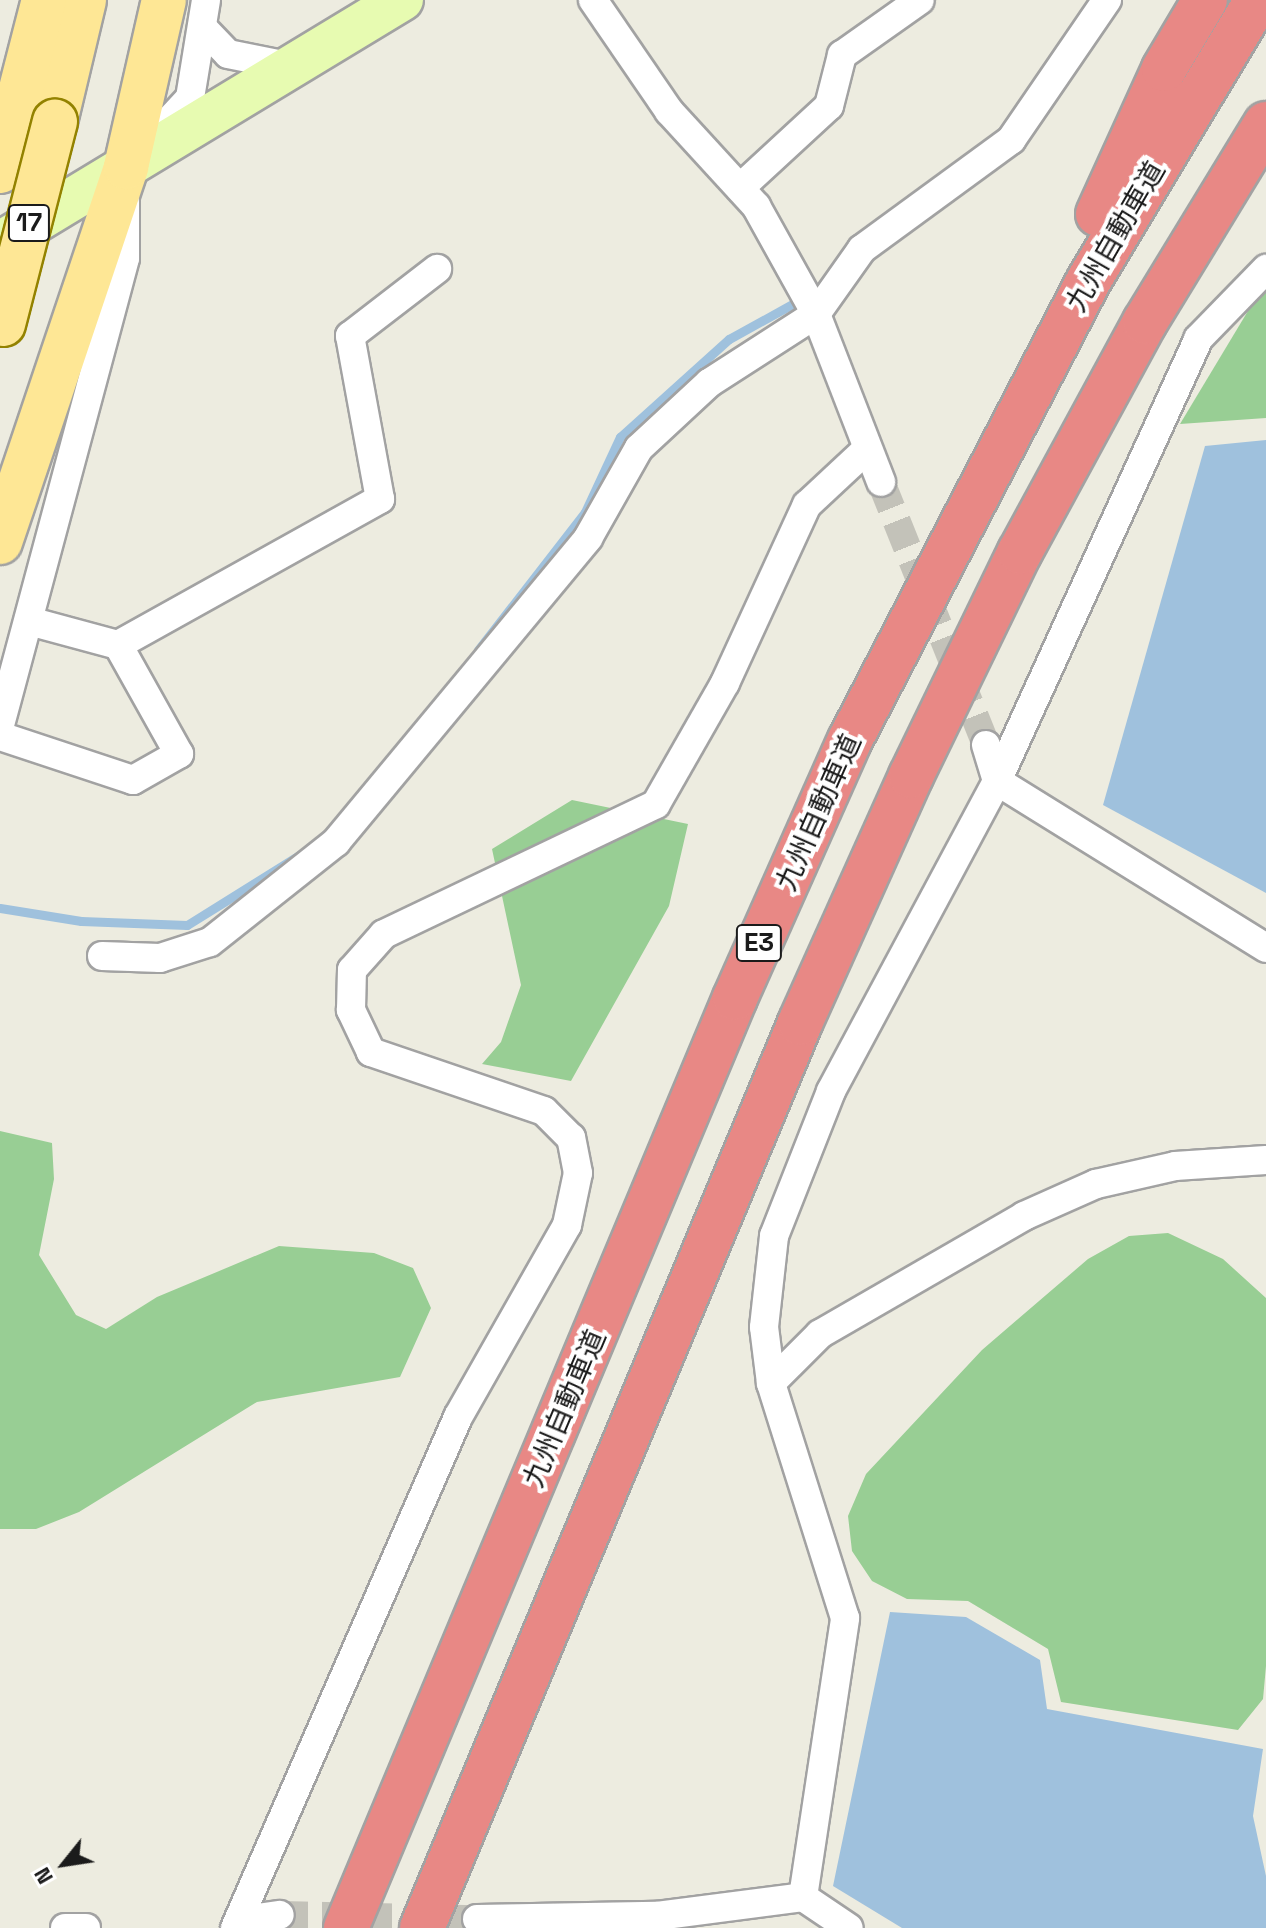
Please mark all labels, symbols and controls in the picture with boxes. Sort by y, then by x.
street label: 九州自動車道 [1058,155,1172,317]
road number: 17 [7,201,51,245]
street label: 九州自動車道 [768,728,868,896]
road number: E3 [735,921,783,965]
street label: 九州自動車道 [516,1324,612,1492]
north arrow [24,1824,104,1904]
text: N [27,1863,59,1889]

